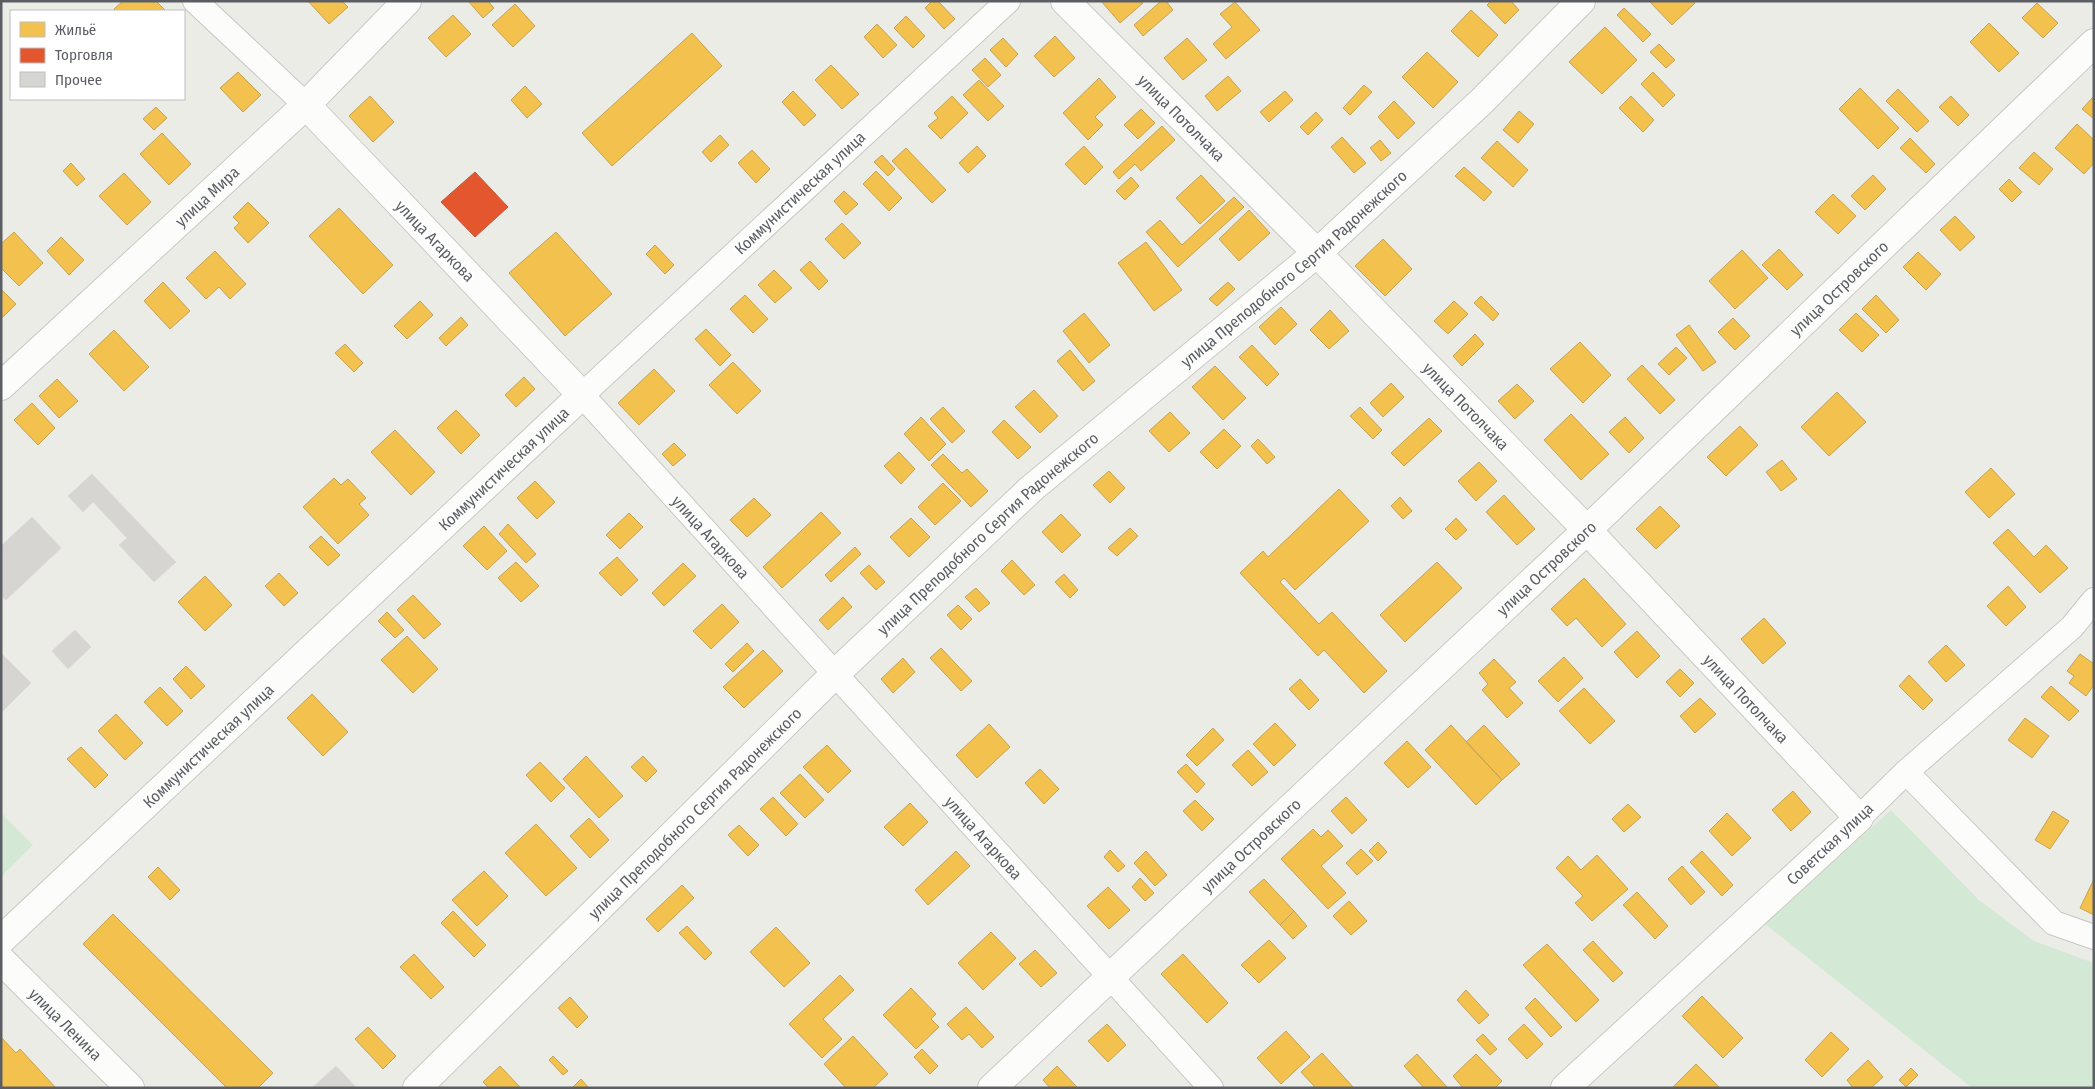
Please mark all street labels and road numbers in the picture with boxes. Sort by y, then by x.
street label: улица Потолчака [1134,70,1229,165]
street label: Коммунистическая улица [731,127,869,259]
street label: улица Мира [171,162,243,230]
street label: улица Преподобного Сергия Радонежского [1177,166,1411,371]
street label: улица Агаркова [391,196,479,286]
street label: улица Островского [1786,236,1892,340]
street label: улица Потолчака [1419,358,1513,454]
street label: Коммунистическая улица [434,403,573,534]
street label: улица Преподобного Сергия Радонежского [873,428,1102,639]
street label: улица Агаркова [668,491,754,583]
street label: улица Островского [1493,517,1600,619]
street label: улица Потолчака [1700,650,1793,747]
street label: Коммунистическая улица [139,680,277,811]
street label: улица Преподобного Сергия Радонежского [584,703,805,922]
street label: улица Агаркова [941,792,1026,883]
street label: улица Островского [1197,794,1305,896]
street label: Советская улица [1783,799,1877,889]
street label: улица Ленина [25,984,106,1064]

